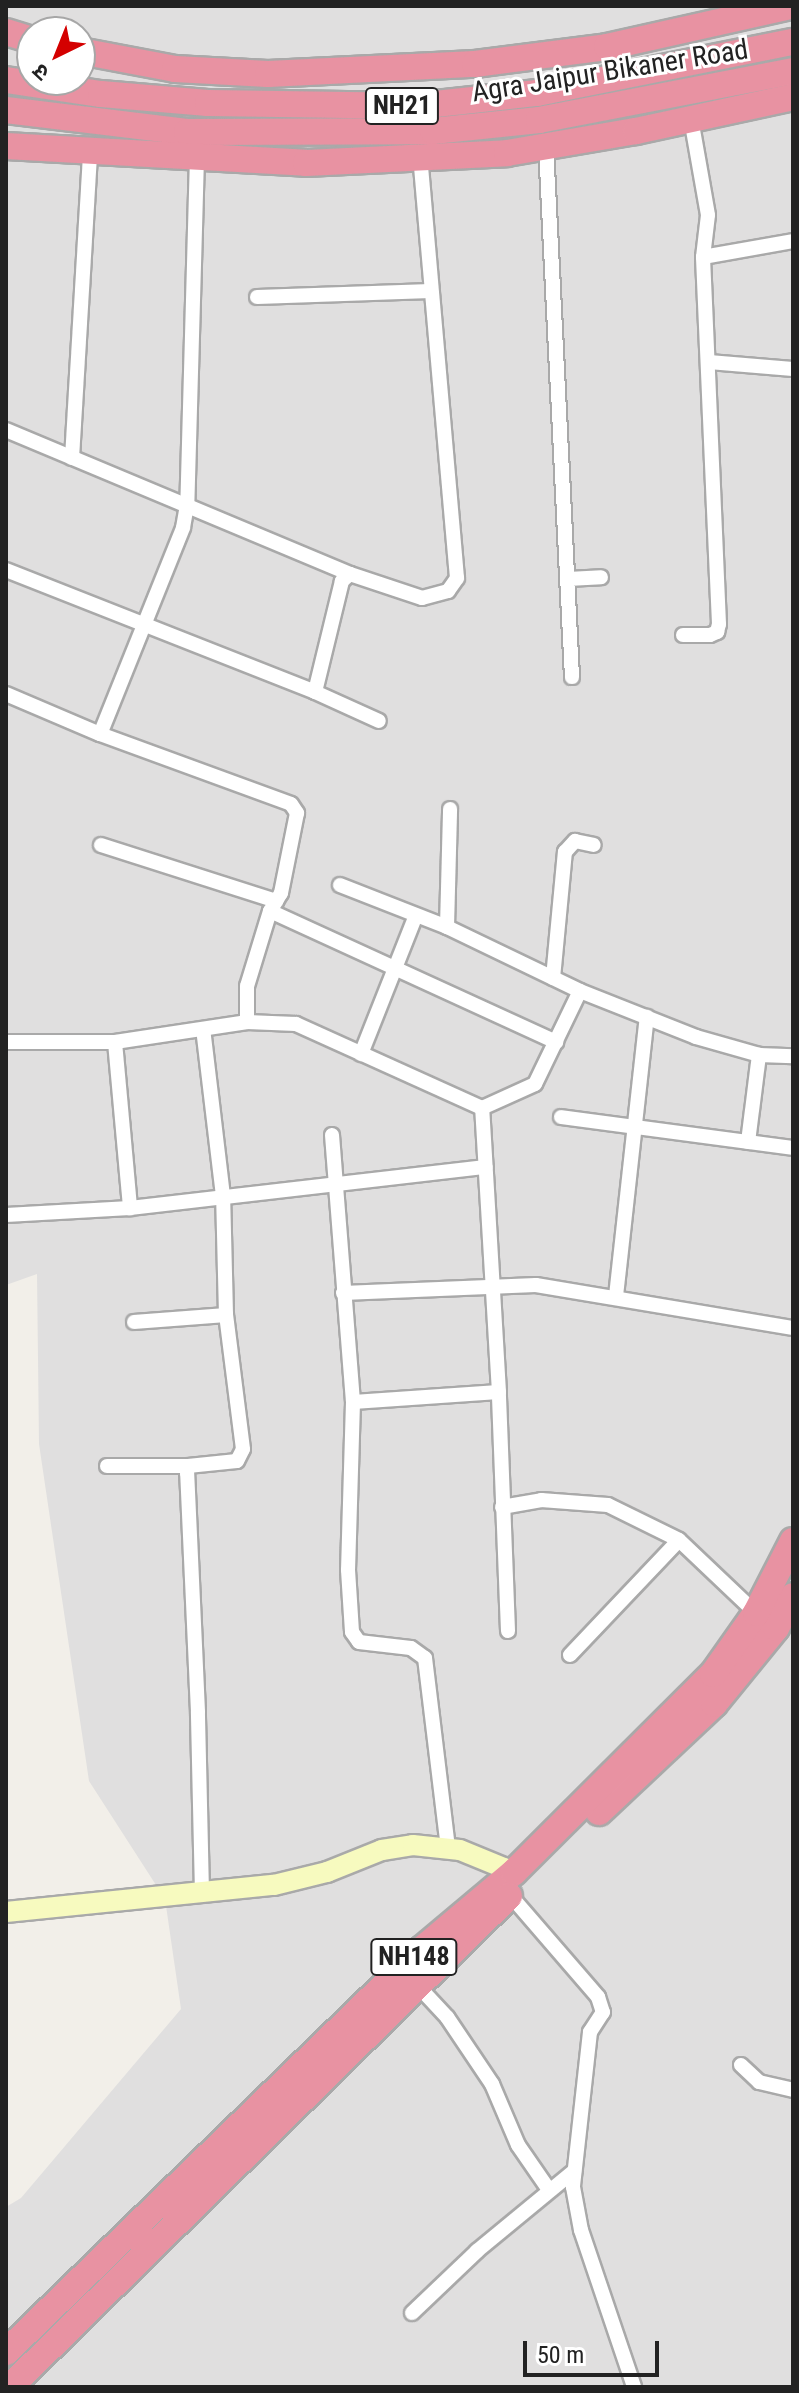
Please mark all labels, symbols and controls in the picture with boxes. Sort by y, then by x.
north arrow [16,16,96,96]
street label: Agra Jaipur Bikaner Road [470,33,750,109]
text: उ [27,59,54,86]
road number: NH21 [364,84,440,128]
road number: NH148 [370,1935,458,1979]
scale bar [527,2325,663,2375]
text: 50 m [537,2341,584,2369]

